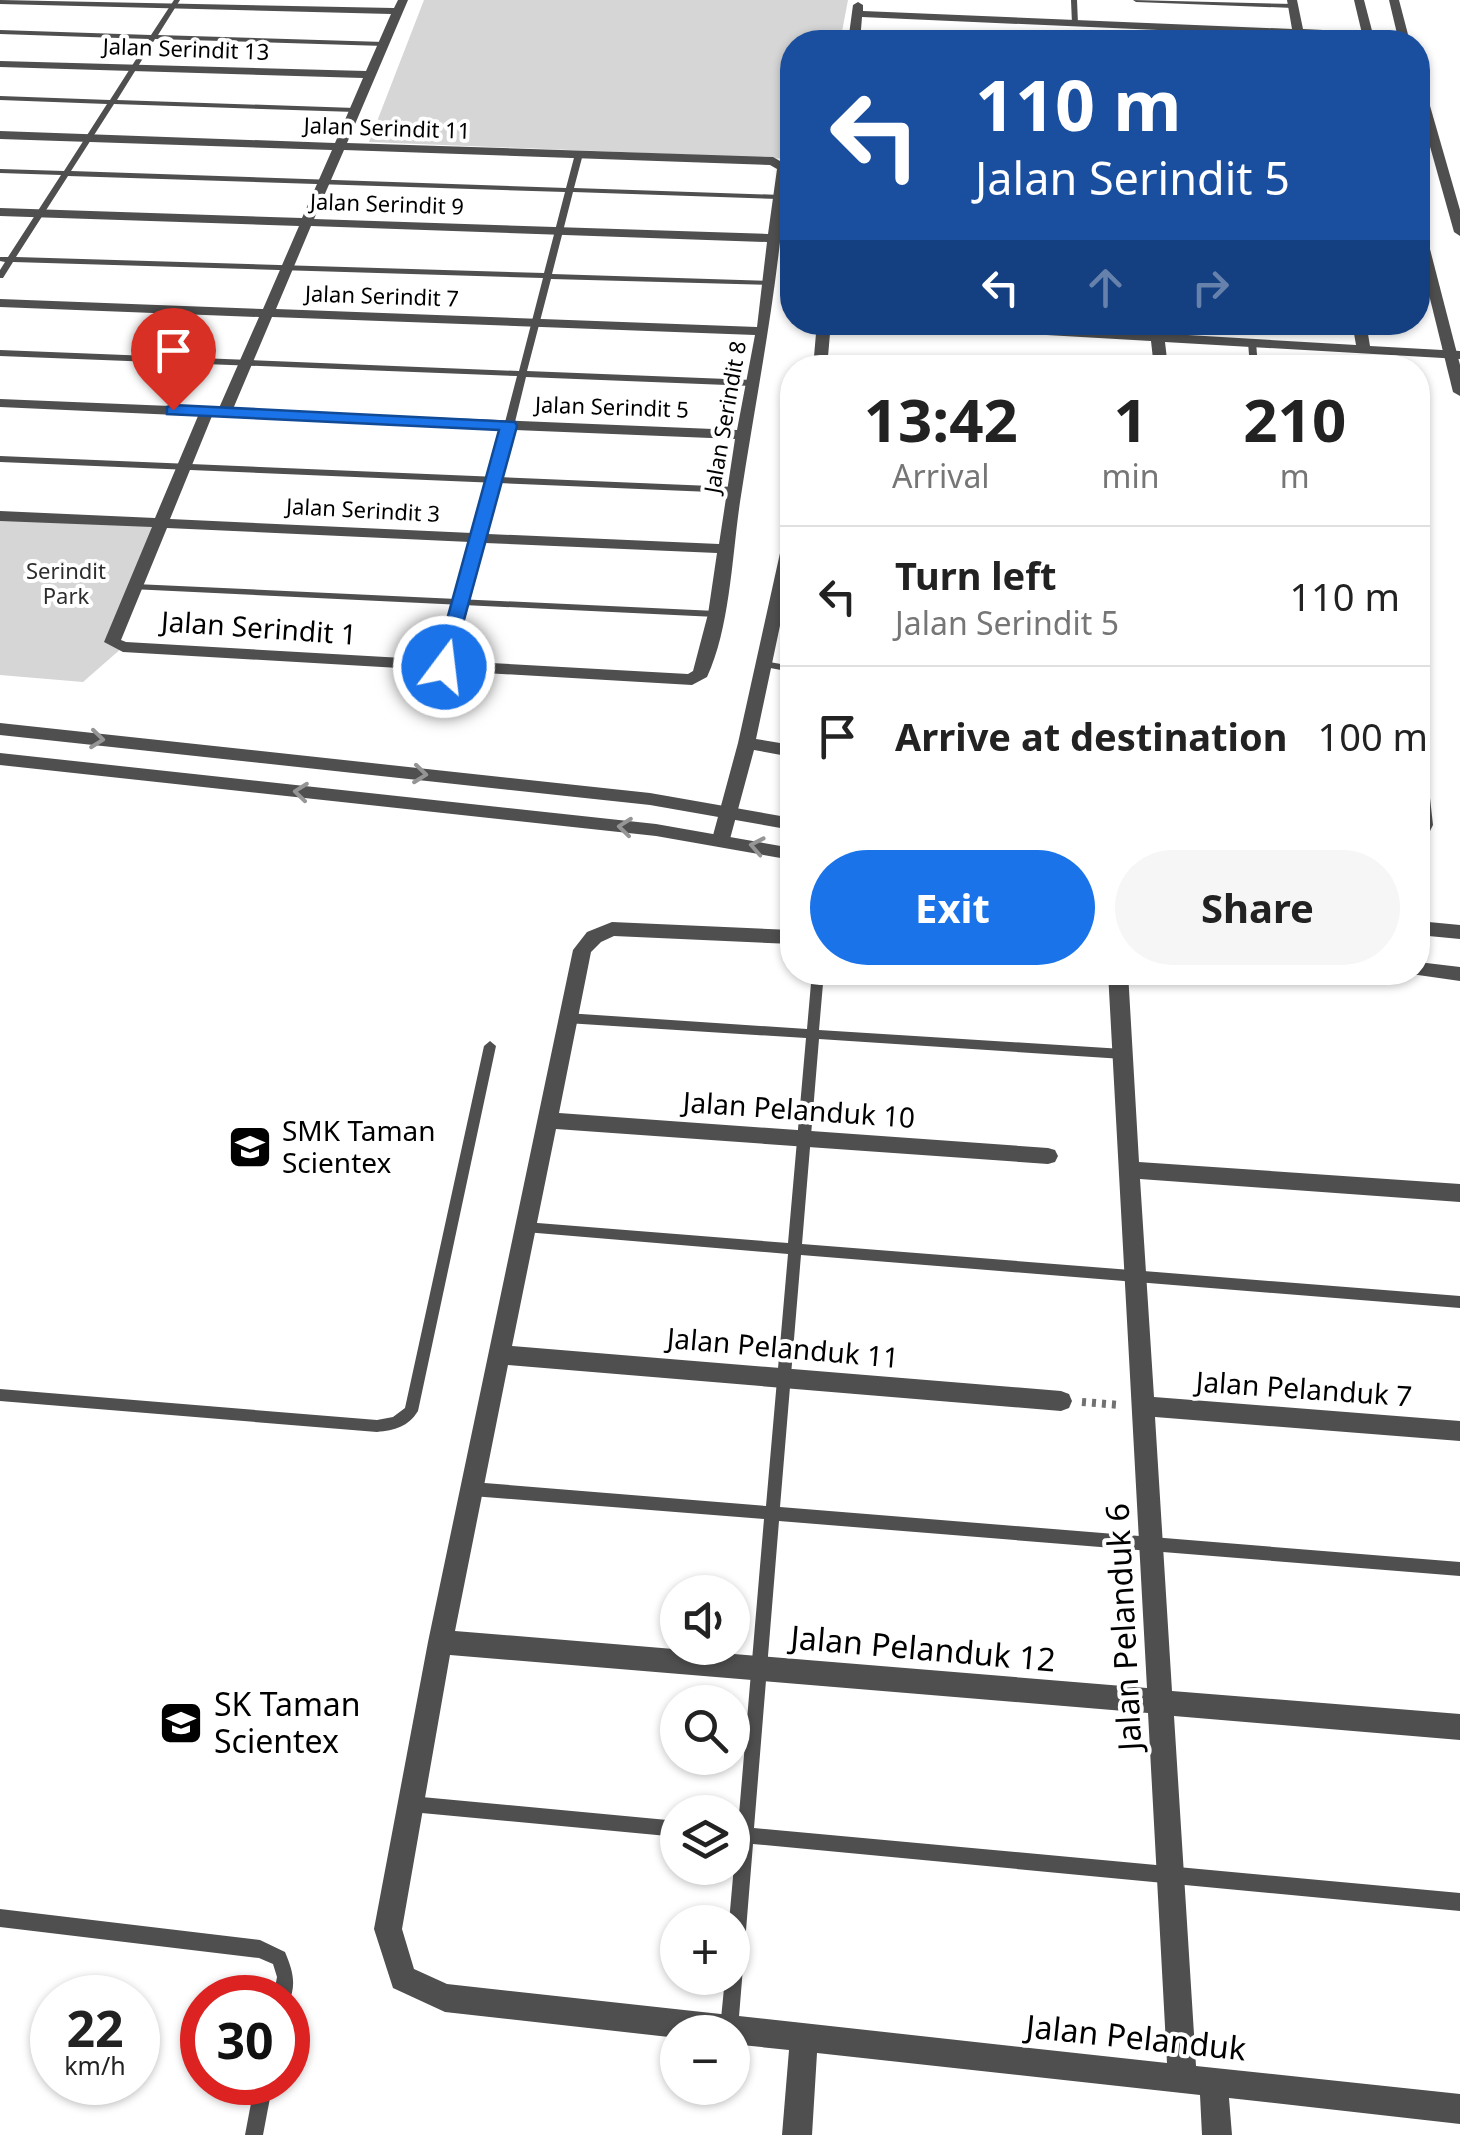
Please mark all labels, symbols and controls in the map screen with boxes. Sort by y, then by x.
street label: Jalan Serindit 13 [100,30,270,66]
text: 110 m [975,56,1182,152]
icon: left [810,70,940,200]
street label: Jalan Serindit 11 [301,109,471,145]
text: Jalan Serindit 5 [975,147,1290,208]
street label: Jalan Serindit 9 [308,185,465,221]
icon: left [973,260,1028,315]
icon: ahead [1078,260,1133,315]
icon: right [1183,260,1238,315]
street label: Jalan Serindit 7 [303,277,460,313]
pin [131,308,216,411]
icon: arrive [146,323,201,378]
street label: Jalan Serindit 8 [696,338,752,497]
text: 13:42 [864,378,1018,460]
text: 1 [1113,378,1148,460]
text: 210 [1243,378,1346,460]
street label: Jalan Serindit 5 [533,388,690,424]
text: Arrival [892,454,990,497]
text: min [1102,454,1160,497]
text: m [1280,454,1310,497]
street label: Jalan Serindit 3 [283,490,441,528]
text: Turn left [895,549,1057,601]
park label: Serindit Park [26,555,106,610]
icon: left [810,569,865,624]
text: 110 m [1289,570,1400,622]
street label: Jalan Serindit 1 [157,601,358,653]
text: Jalan Serindit 5 [895,601,1119,644]
position arrow [392,615,496,719]
icon: arrive [810,709,865,764]
text: Arrive at destination [895,710,1287,762]
text: 100 m [1317,710,1428,762]
one-way arrow [89,728,105,750]
one-way arrow [412,763,428,784]
one-way arrow [293,782,309,803]
one-way arrow [616,817,632,838]
one-way arrow [749,837,766,858]
button: Exit [810,850,1095,965]
button: Share [1115,850,1400,965]
street label: Jalan Pelanduk 10 [679,1082,916,1136]
place label: SMK Taman Scientex [282,1111,436,1181]
school or university icon: SMK Taman Scientex [227,1124,273,1170]
street label: Jalan Pelanduk 11 [663,1318,901,1376]
street label: Jalan Pelanduk 7 [1192,1361,1413,1415]
street label: Jalan Pelanduk 6 [1095,1502,1151,1755]
map controls [660,1575,750,2105]
button: sound [660,1575,750,1665]
street label: Jalan Pelanduk 12 [786,1614,1057,1681]
place label: SK Taman Scientex [214,1682,361,1762]
button: search [660,1685,750,1775]
school or university icon: SK Taman Scientex [158,1700,204,1746]
button: layers [660,1795,750,1885]
button: + [660,1905,750,1995]
speed limit sign: 30 [180,1975,310,2105]
text: 22 [66,1994,124,2062]
street label: Jalan Pelanduk [1021,2003,1248,2069]
button: − [660,2015,750,2105]
text: km/h [64,2048,126,2082]

